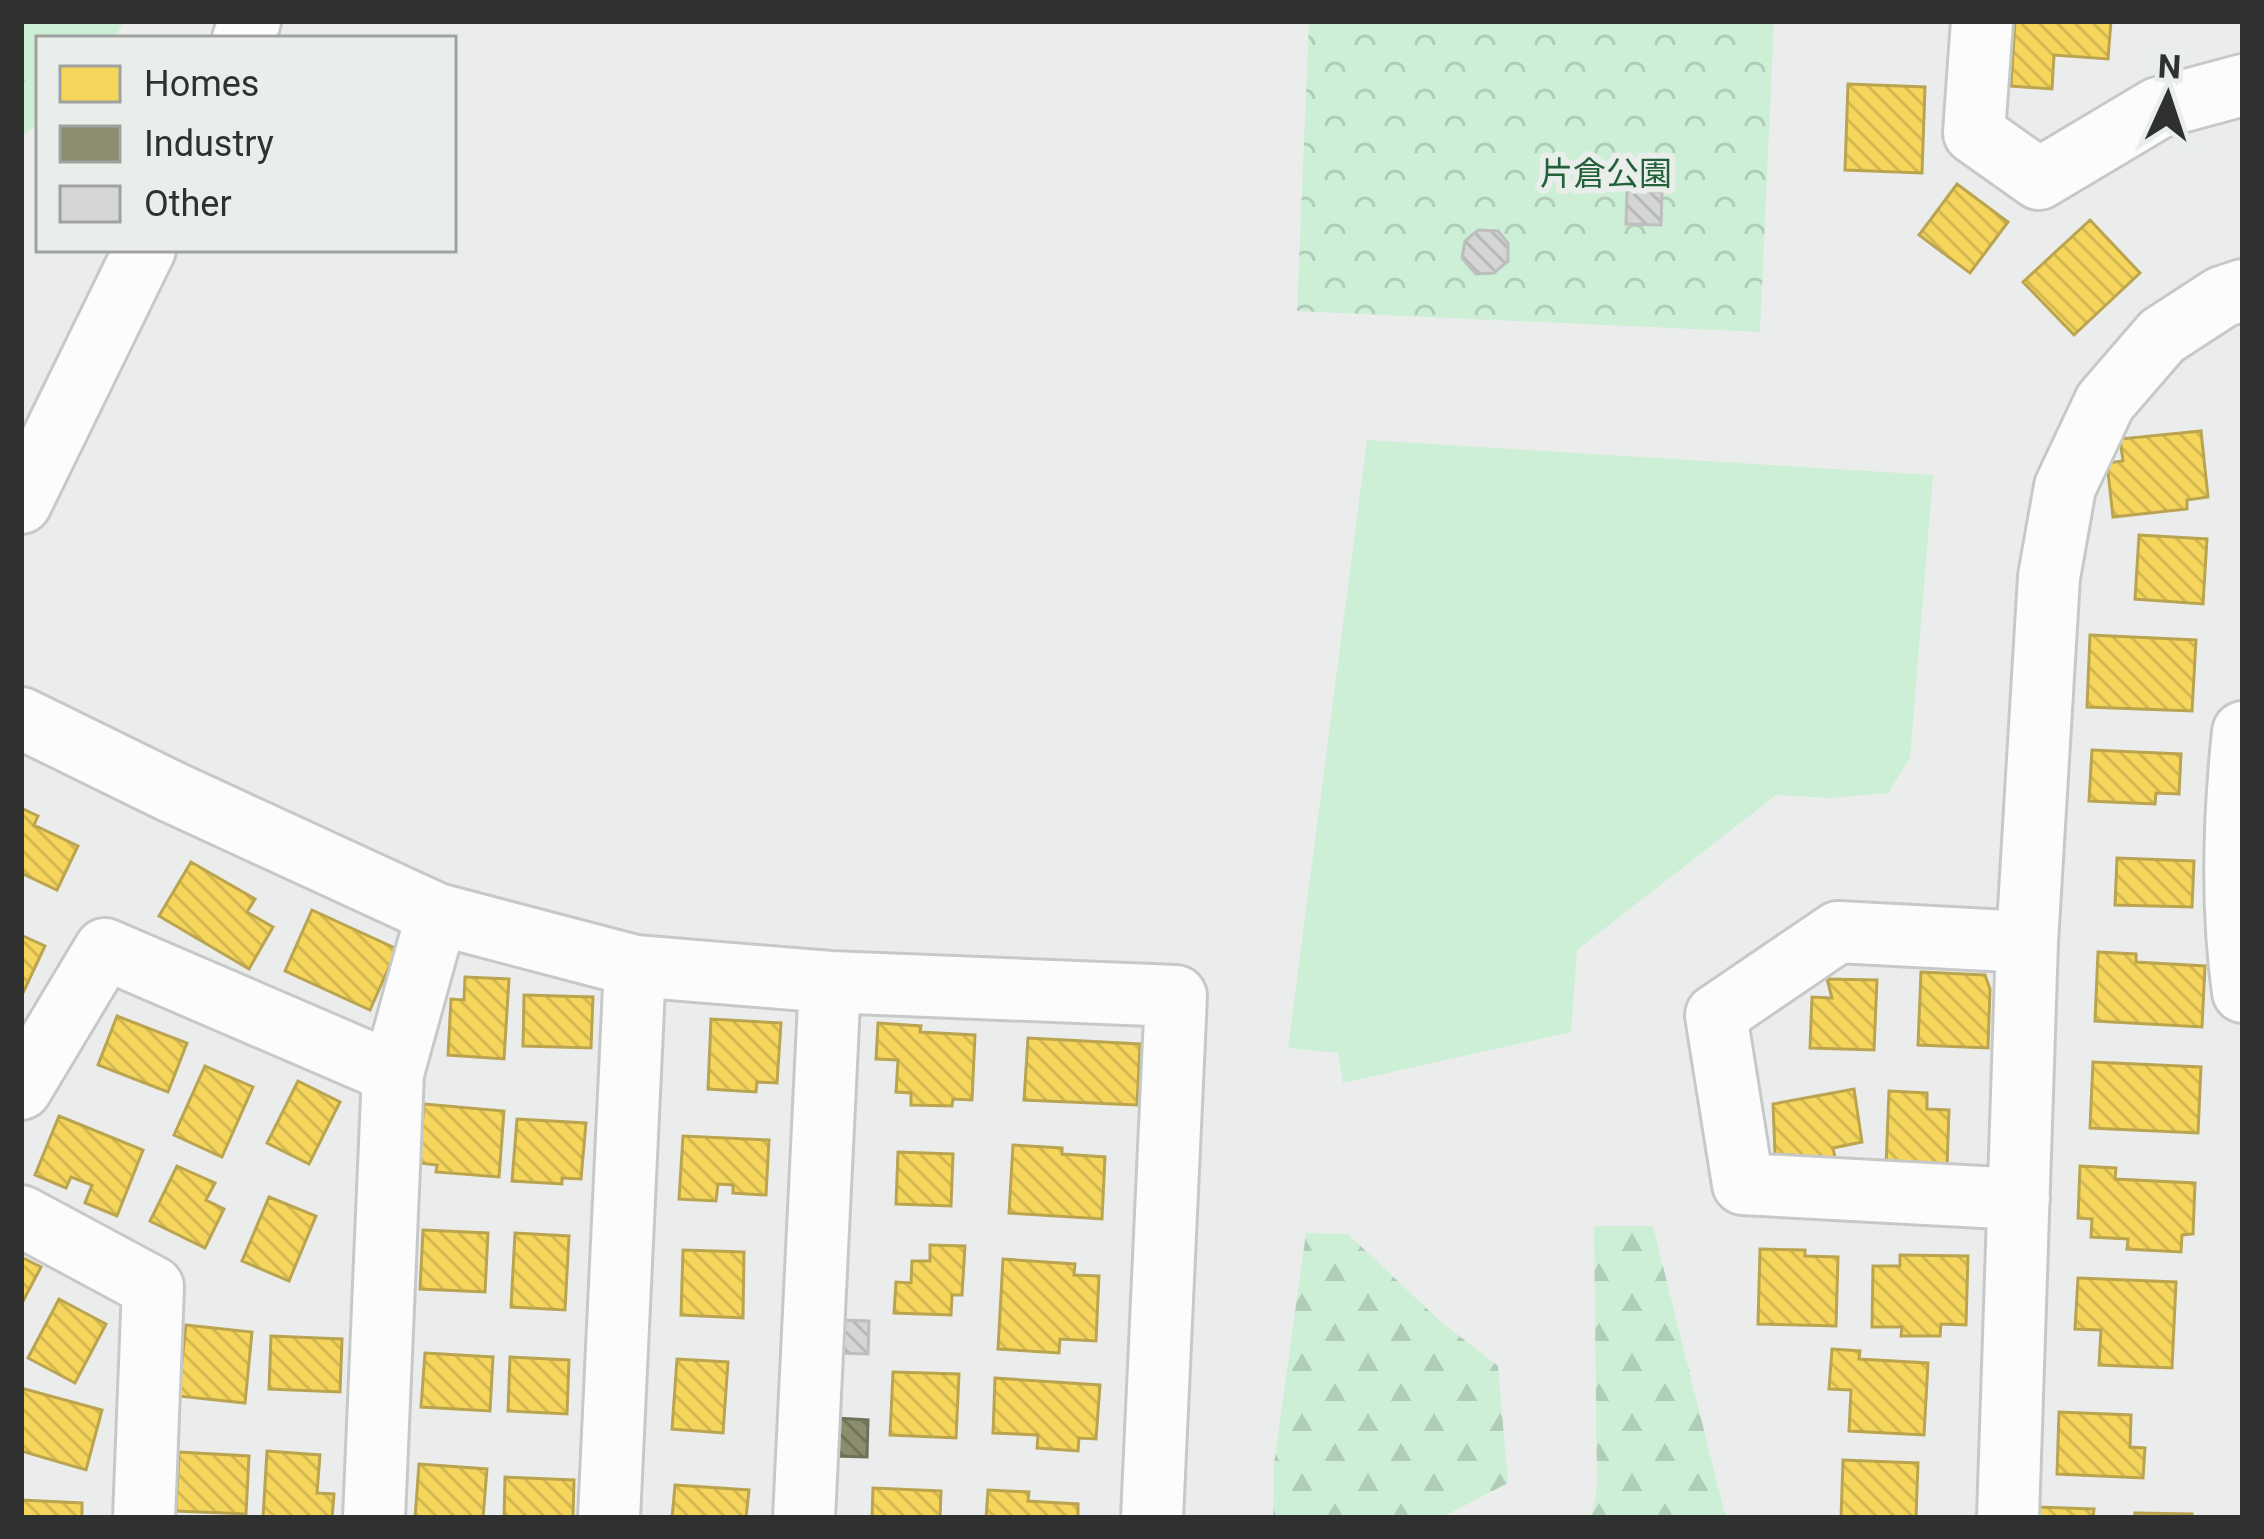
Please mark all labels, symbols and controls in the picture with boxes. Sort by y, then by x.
legend [36,36,456,252]
north arrow [2108,36,2228,156]
text: N [2157,46,2182,87]
text: Homes [144,63,259,105]
text: Industry [144,123,274,165]
park label: 片倉公園 [1540,154,1672,193]
text: Other [144,183,232,225]

